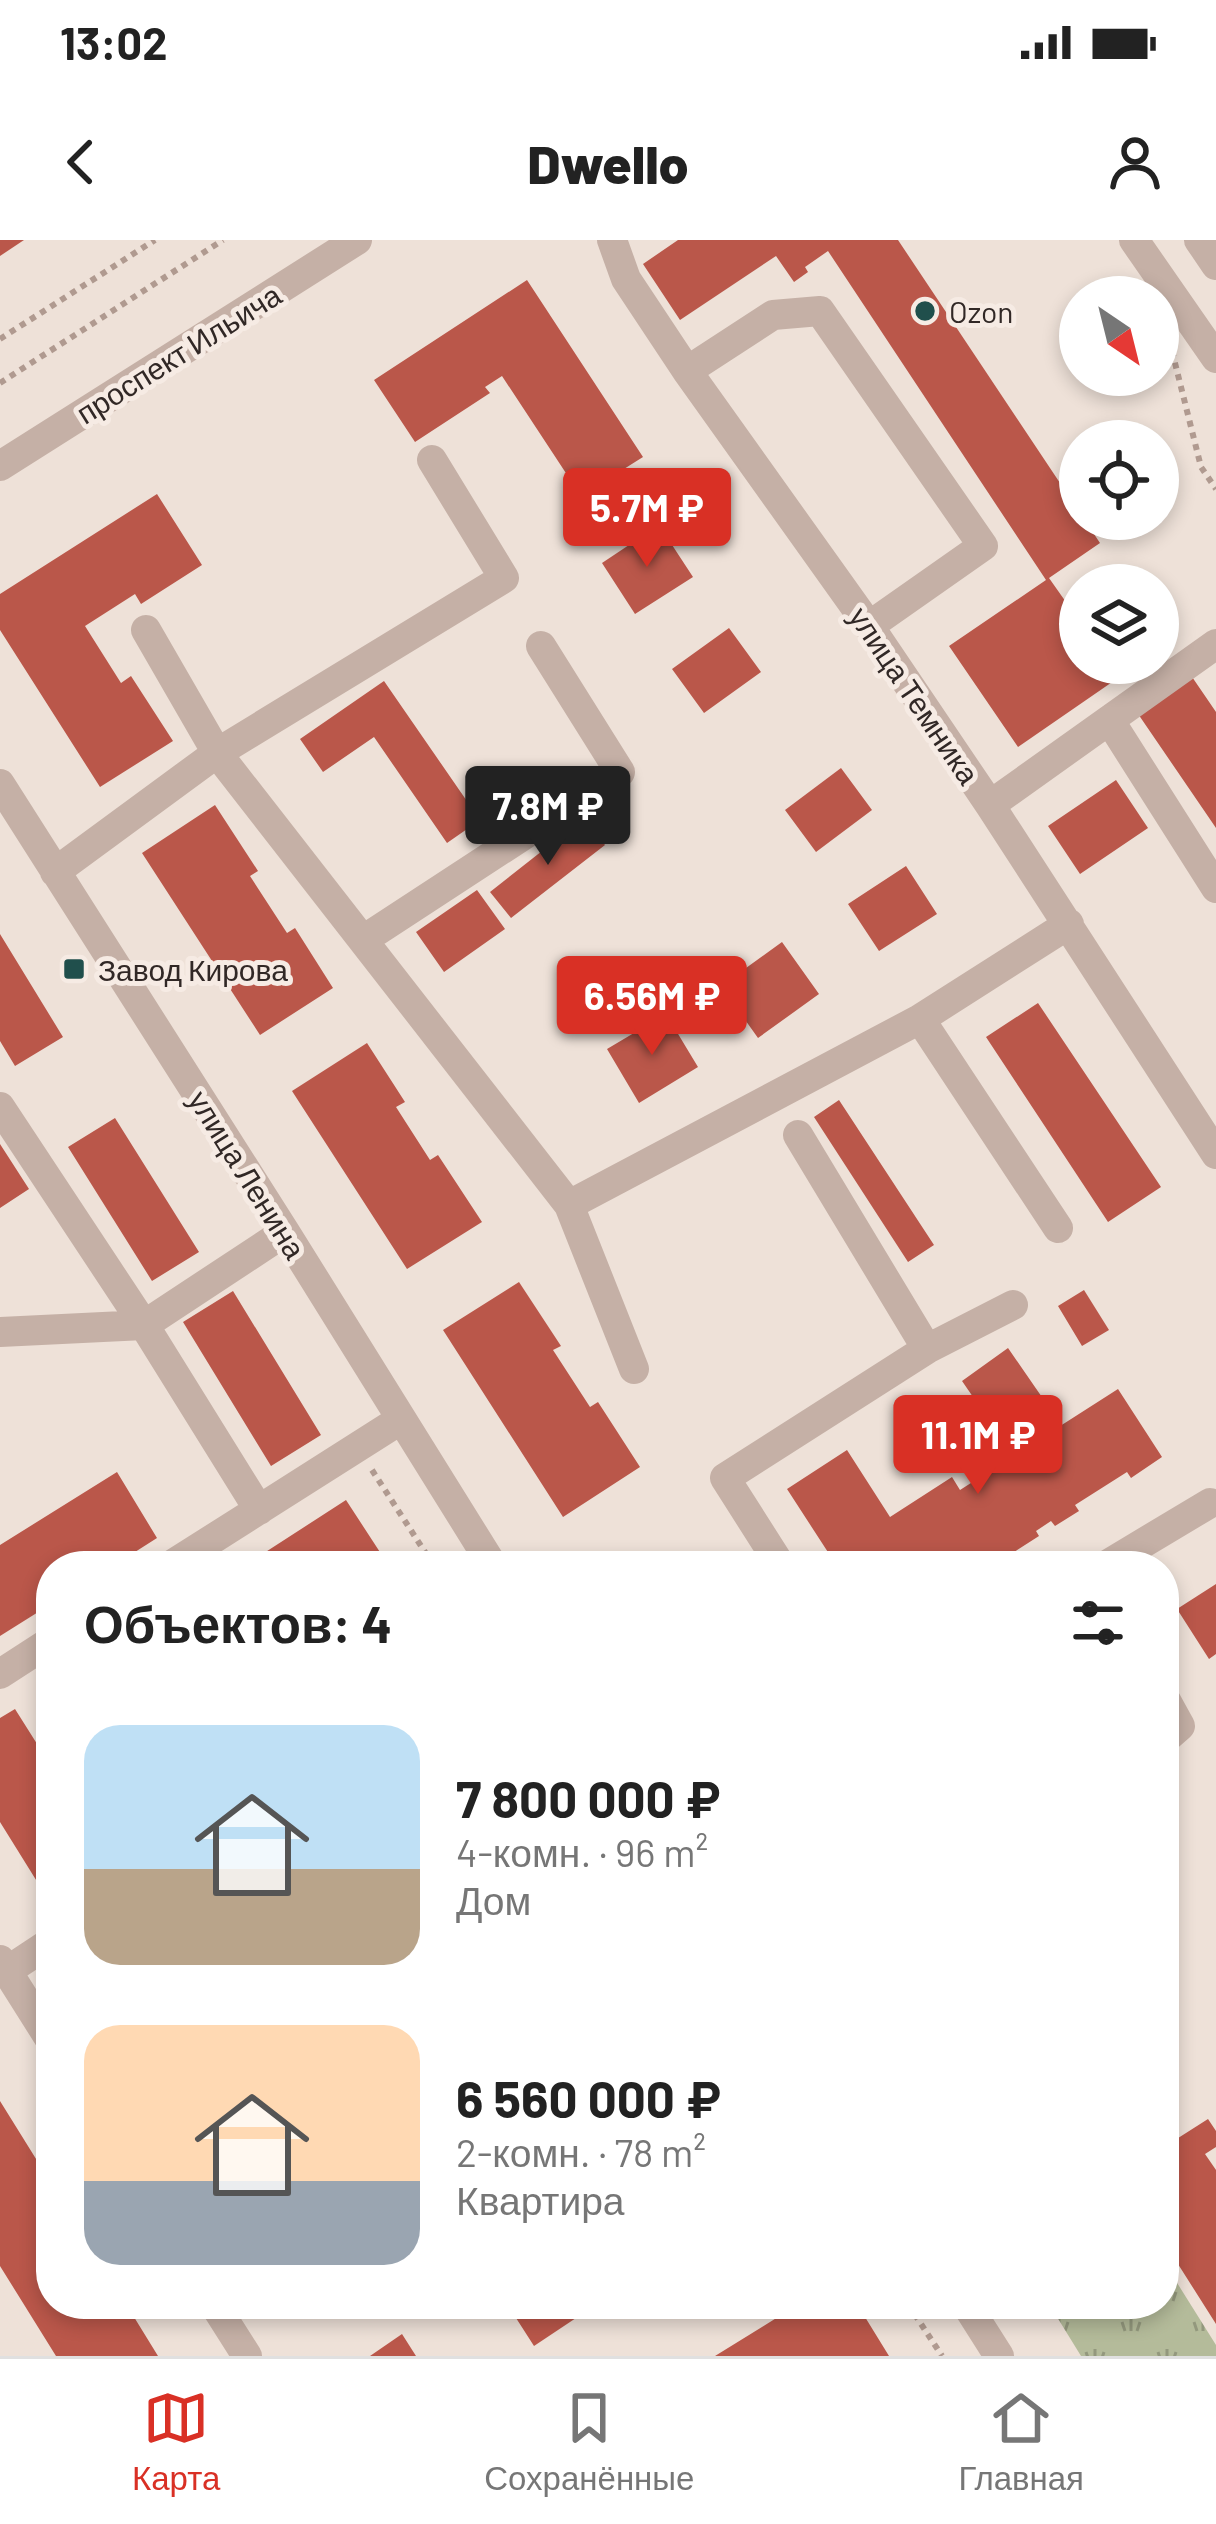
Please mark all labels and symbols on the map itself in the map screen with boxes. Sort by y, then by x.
street label: проспект Ильича [69,275,287,430]
north arrow [1059,276,1179,396]
place label: Ozon [949,293,1014,329]
marker: Ozon [912,298,938,324]
pin: 5.7M ₽ [549,468,745,570]
street label: улица Темника [842,599,988,791]
pin: 7.8M ₽ [450,766,646,868]
place label: Завод Кирова [98,951,288,987]
marker: Завод Кирова [61,956,87,982]
pin: 6.56M ₽ [541,956,763,1058]
street label: улица Ленина [182,1083,314,1265]
pin: 11.1M ₽ [867,1395,1089,1497]

